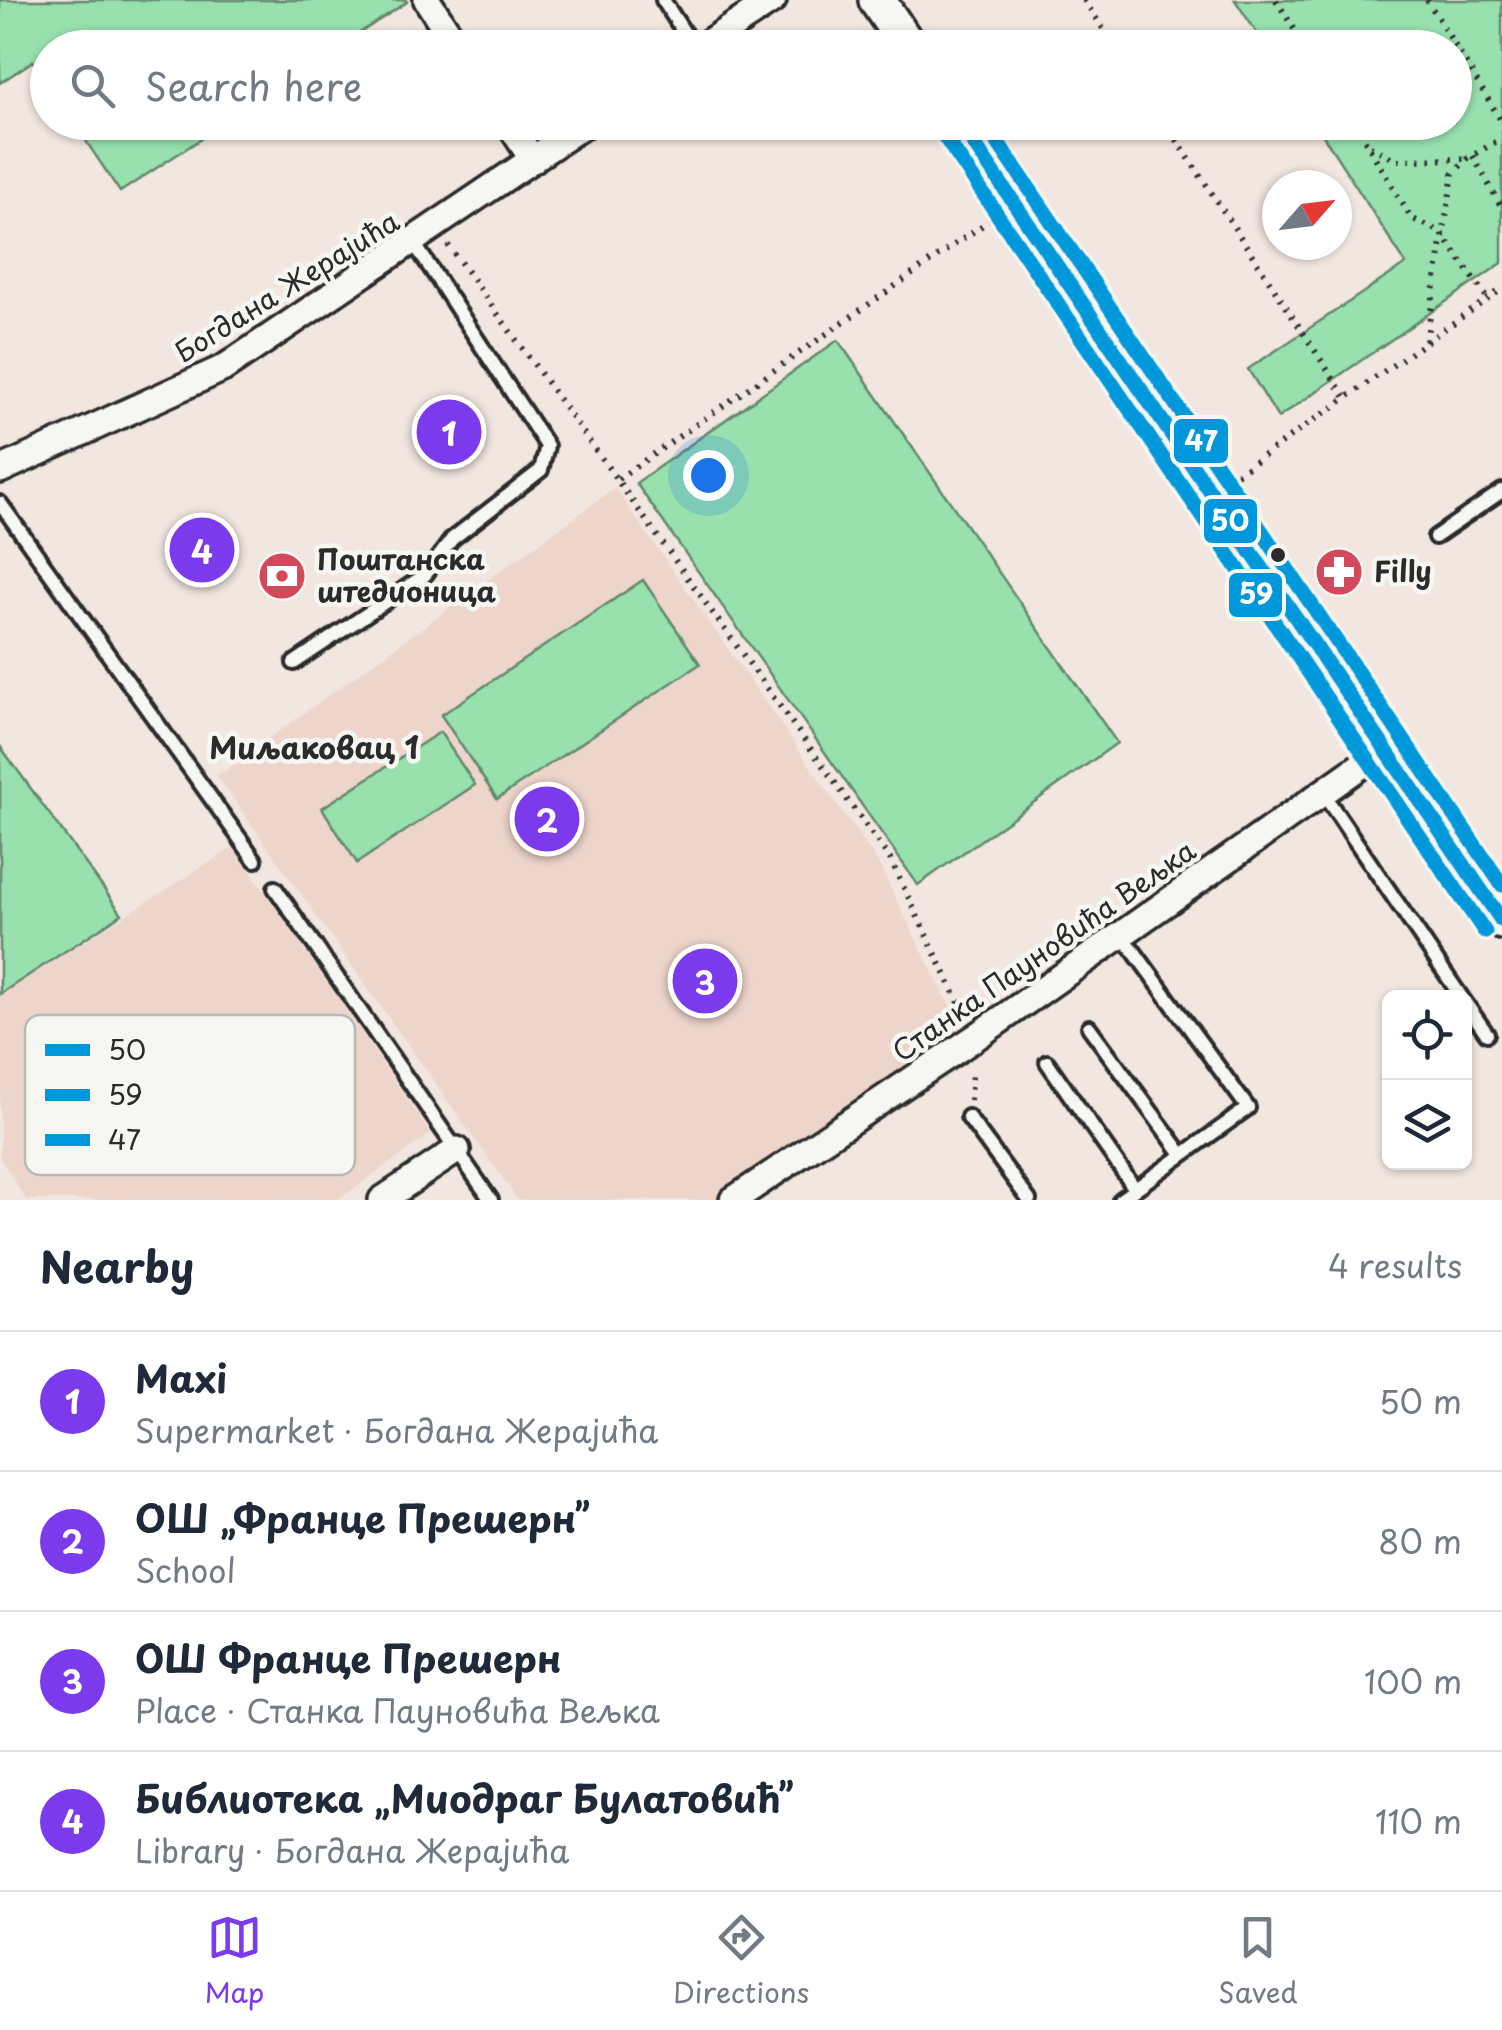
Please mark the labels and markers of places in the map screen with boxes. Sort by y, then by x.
pin: 1 [416,394,482,470]
pin: 4 [170,512,234,588]
place label: Поштанска штедионица [317,537,496,612]
unlabelled marker [1268,545,1288,565]
pharmacy icon: Filly [1313,546,1365,598]
place label: Filly [1374,549,1432,592]
bank icon: Поштанска штедионица [256,550,308,602]
pin: 2 [514,782,580,856]
pin: 3 [672,944,738,1018]

